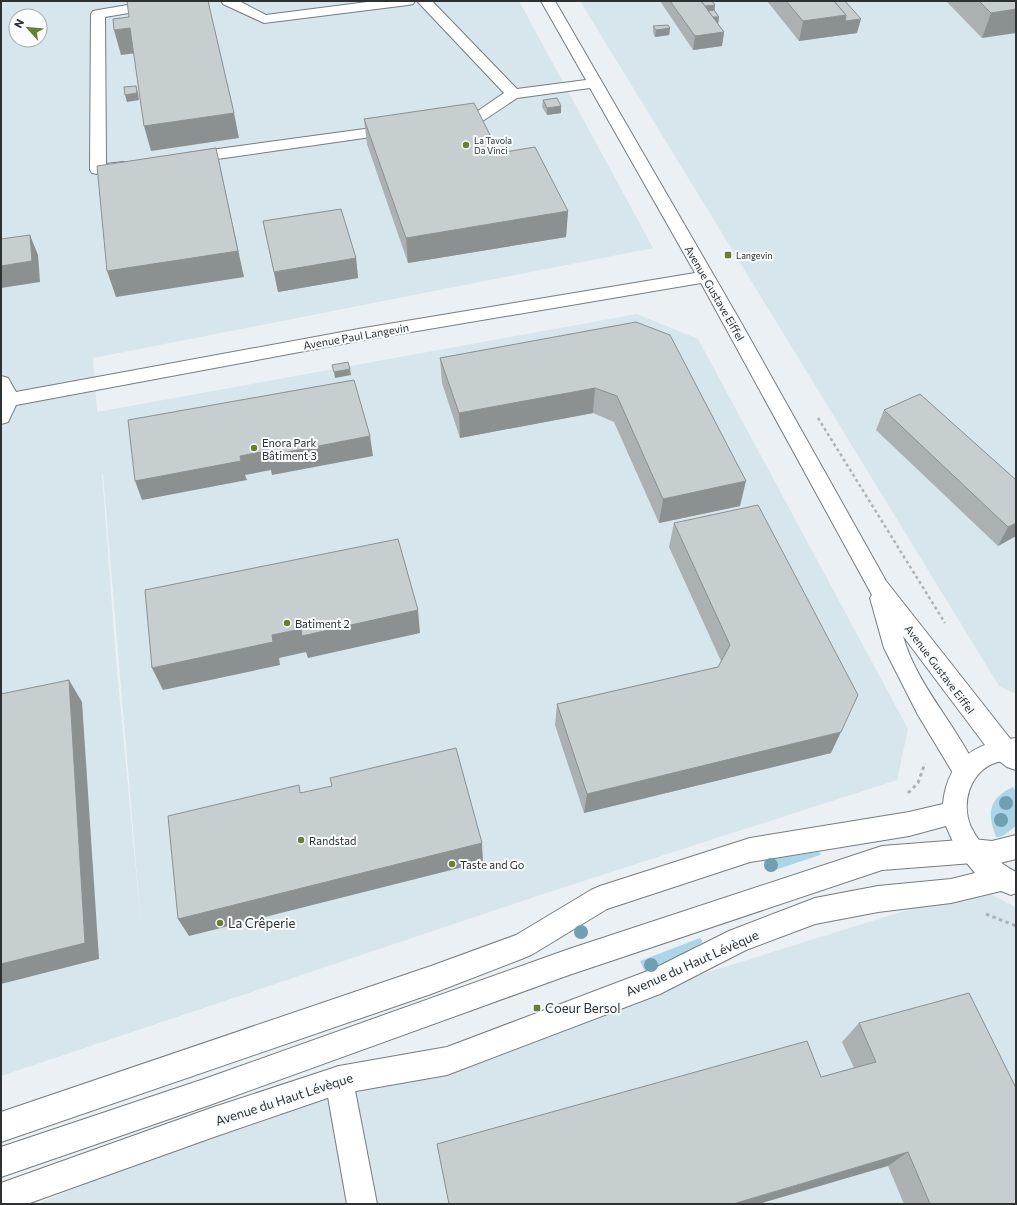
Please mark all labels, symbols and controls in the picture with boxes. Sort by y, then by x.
north arrow [8,8,48,48]
text: N [11,17,26,30]
place label: La Tavola Da Vinci [474,135,512,156]
marker: La Tavola Da Vinci [461,140,471,150]
street label: Avenue Gustave Eiffel [682,243,748,343]
marker: Langevin [723,250,733,260]
place label: Langevin [736,250,773,261]
street label: Avenue Paul Langevin [302,320,410,352]
place label: Enora Park Bâtiment 3 [262,436,317,462]
marker: Enora Park Bâtiment 3 [249,443,259,453]
place label: Batiment 2 [295,617,350,630]
marker: Batiment 2 [282,618,292,628]
street label: Avenue Gustave Eiffel [902,622,978,716]
place label: Randstad [309,834,356,847]
marker: Randstad [296,835,306,845]
place label: Taste and Go [460,858,525,871]
marker: Taste and Go [447,859,457,869]
place label: La Crêperie [228,915,296,931]
marker: La Crêperie [215,918,225,928]
street label: Avenue du Haut Lévèque [623,926,761,1000]
place label: Coeur Bersol [545,1000,621,1016]
marker: Coeur Bersol [532,1003,542,1013]
street label: Avenue du Haut Lévèque [213,1069,355,1129]

